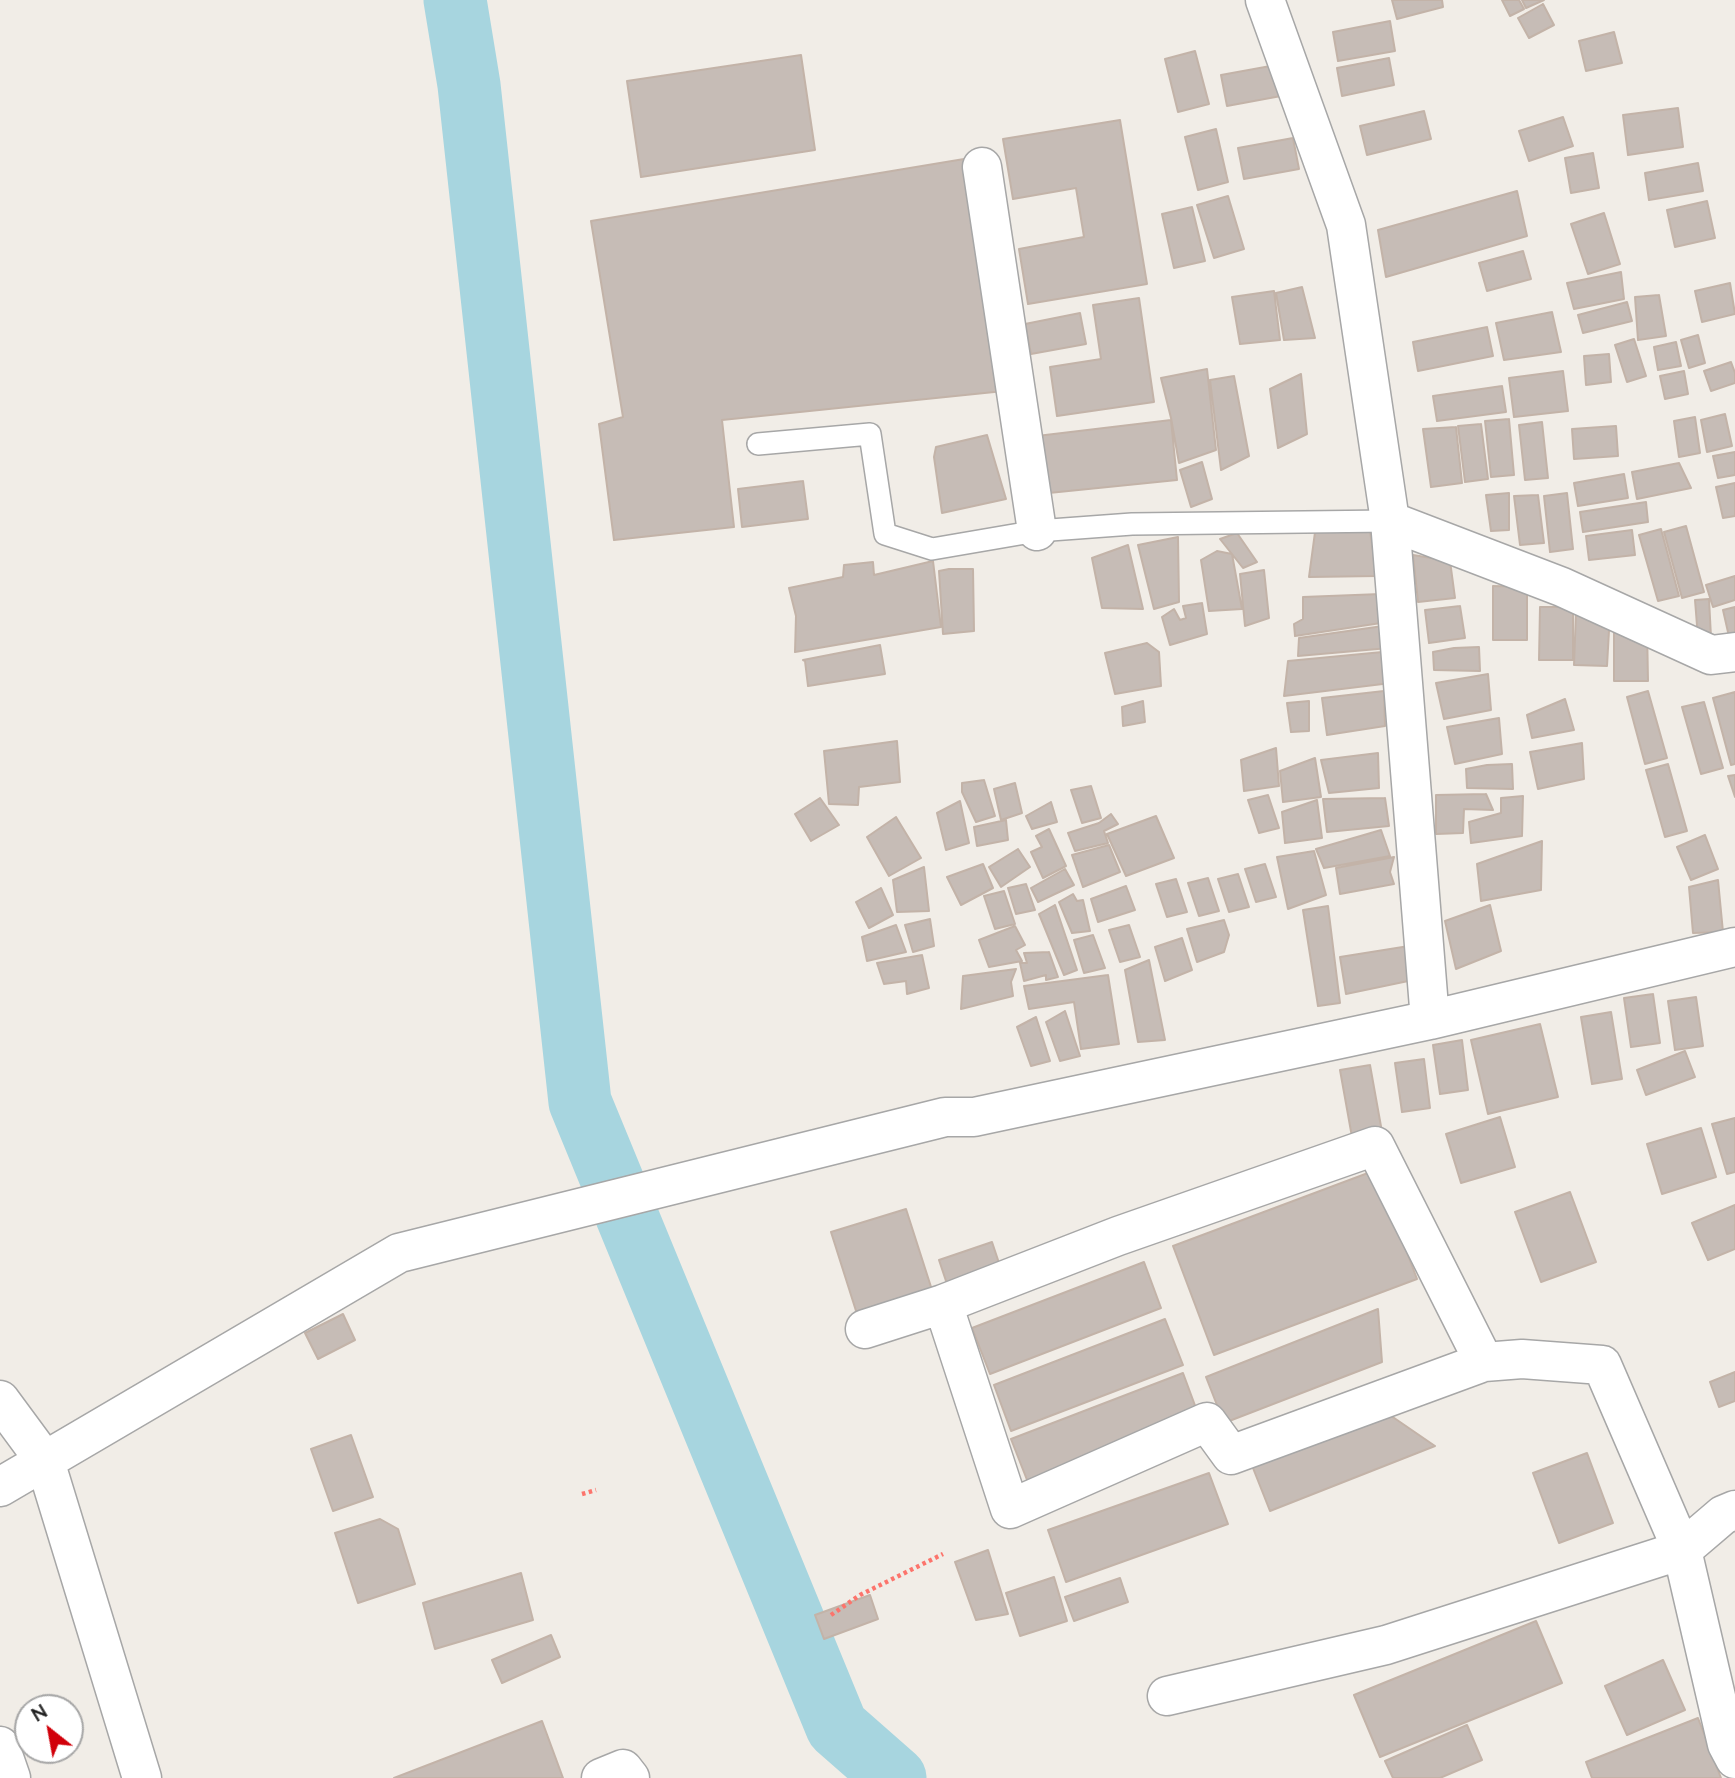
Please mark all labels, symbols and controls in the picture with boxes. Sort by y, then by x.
north arrow [14,1694,84,1764]
text: N [27,1699,52,1727]

